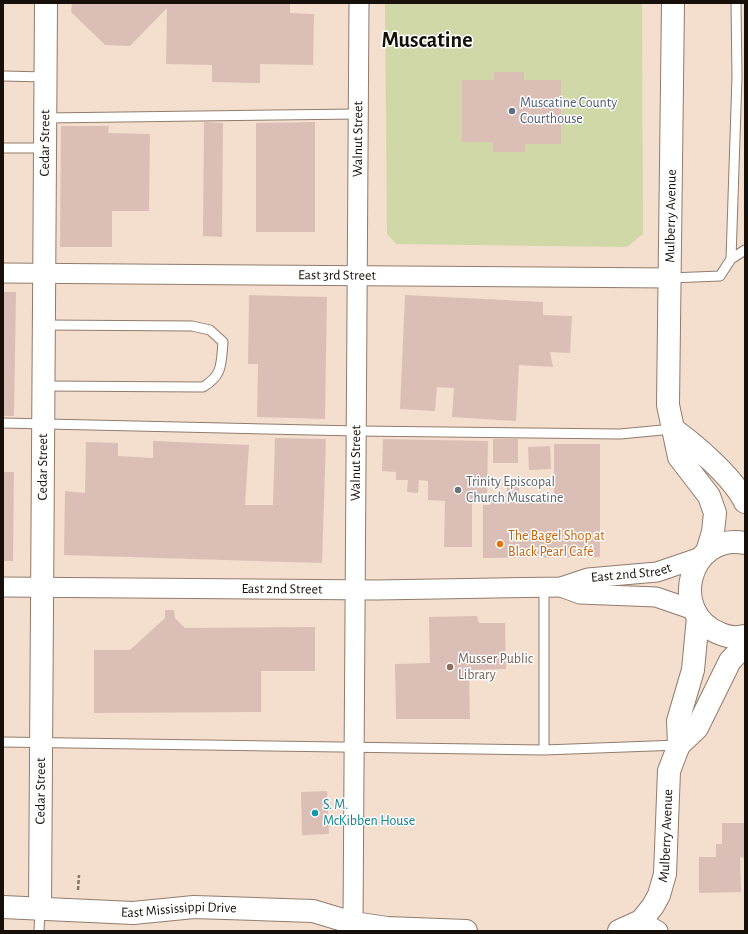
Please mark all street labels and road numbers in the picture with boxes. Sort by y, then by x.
street label: Walnut Street [351,101,365,177]
street label: Cedar Street [38,109,52,177]
street label: Mulberry Avenue [663,169,679,263]
street label: East 3rd Street [298,268,376,283]
street label: Walnut Street [349,425,363,501]
street label: Cedar Street [36,433,50,501]
street label: East 2nd Street [590,560,674,585]
street label: East 2nd Street [241,582,323,597]
street label: Cedar Street [34,757,48,825]
street label: Mulberry Avenue [656,789,675,884]
street label: East Mississippi Drive [121,900,237,920]

